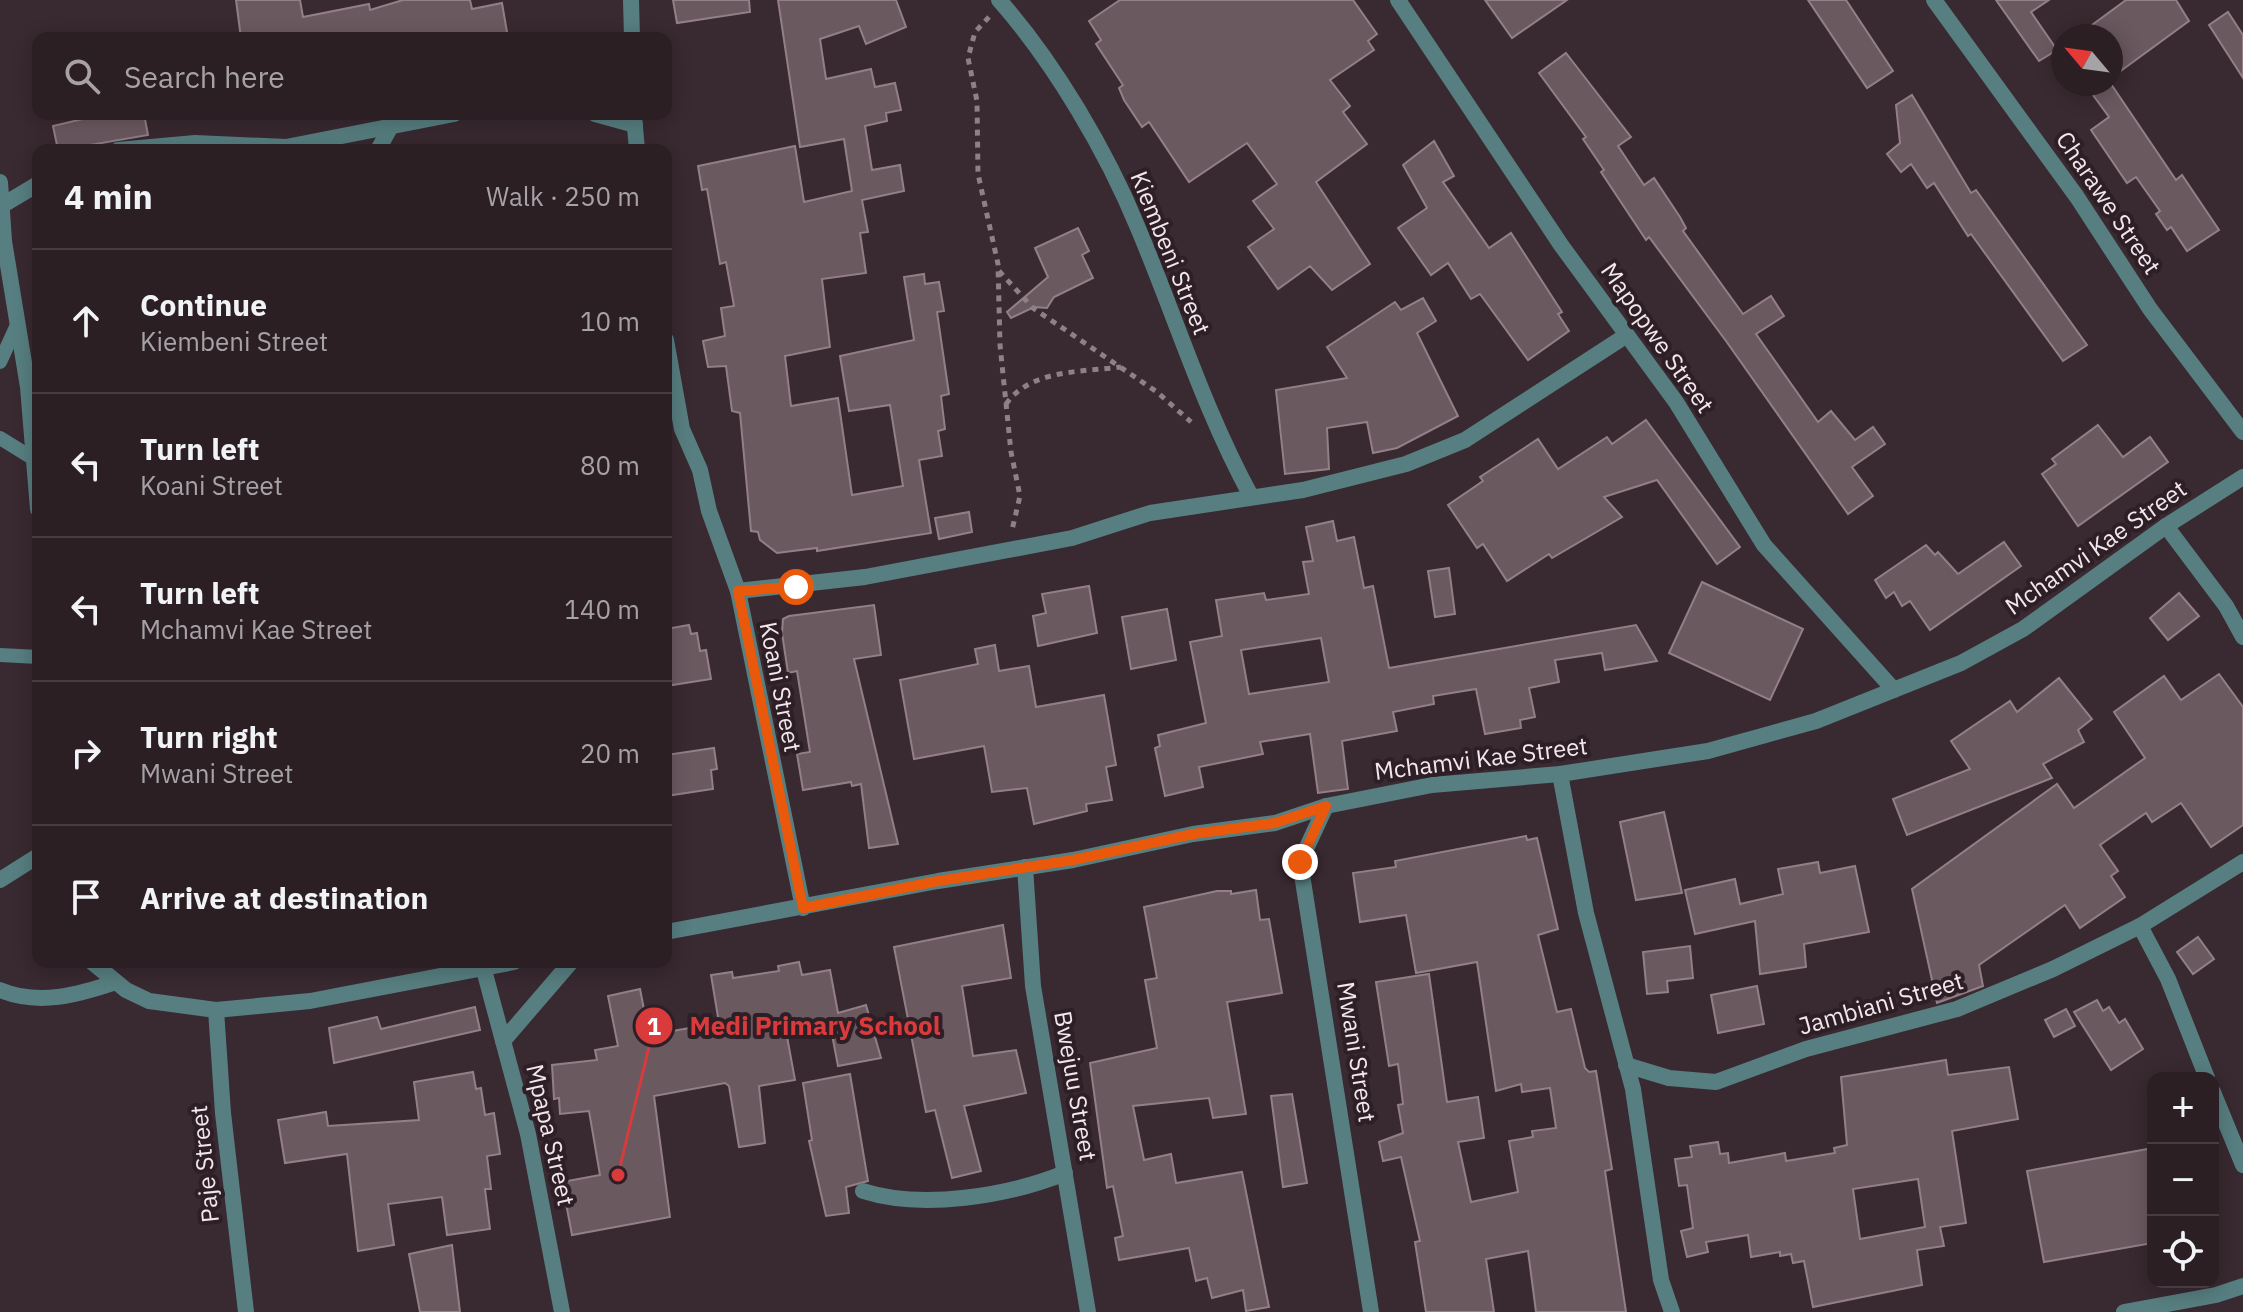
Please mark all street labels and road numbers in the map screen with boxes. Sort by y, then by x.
street label: Charawe Street [2049,125,2168,280]
street label: Kiembeni Street [1124,166,1218,339]
street label: Mapopwe Street [1594,256,1722,419]
street label: Mchamvi Kae Street [1998,473,2192,622]
street label: Koani Street [753,619,809,755]
street label: Mchamvi Kae Street [1372,729,1589,787]
street label: Jambiani Street [1795,964,1967,1042]
street label: Mwani Street [1330,979,1384,1124]
street label: Bwejuu Street [1047,1008,1105,1163]
street label: Mpapa Street [519,1061,583,1209]
street label: Paje Street [182,1104,226,1224]

